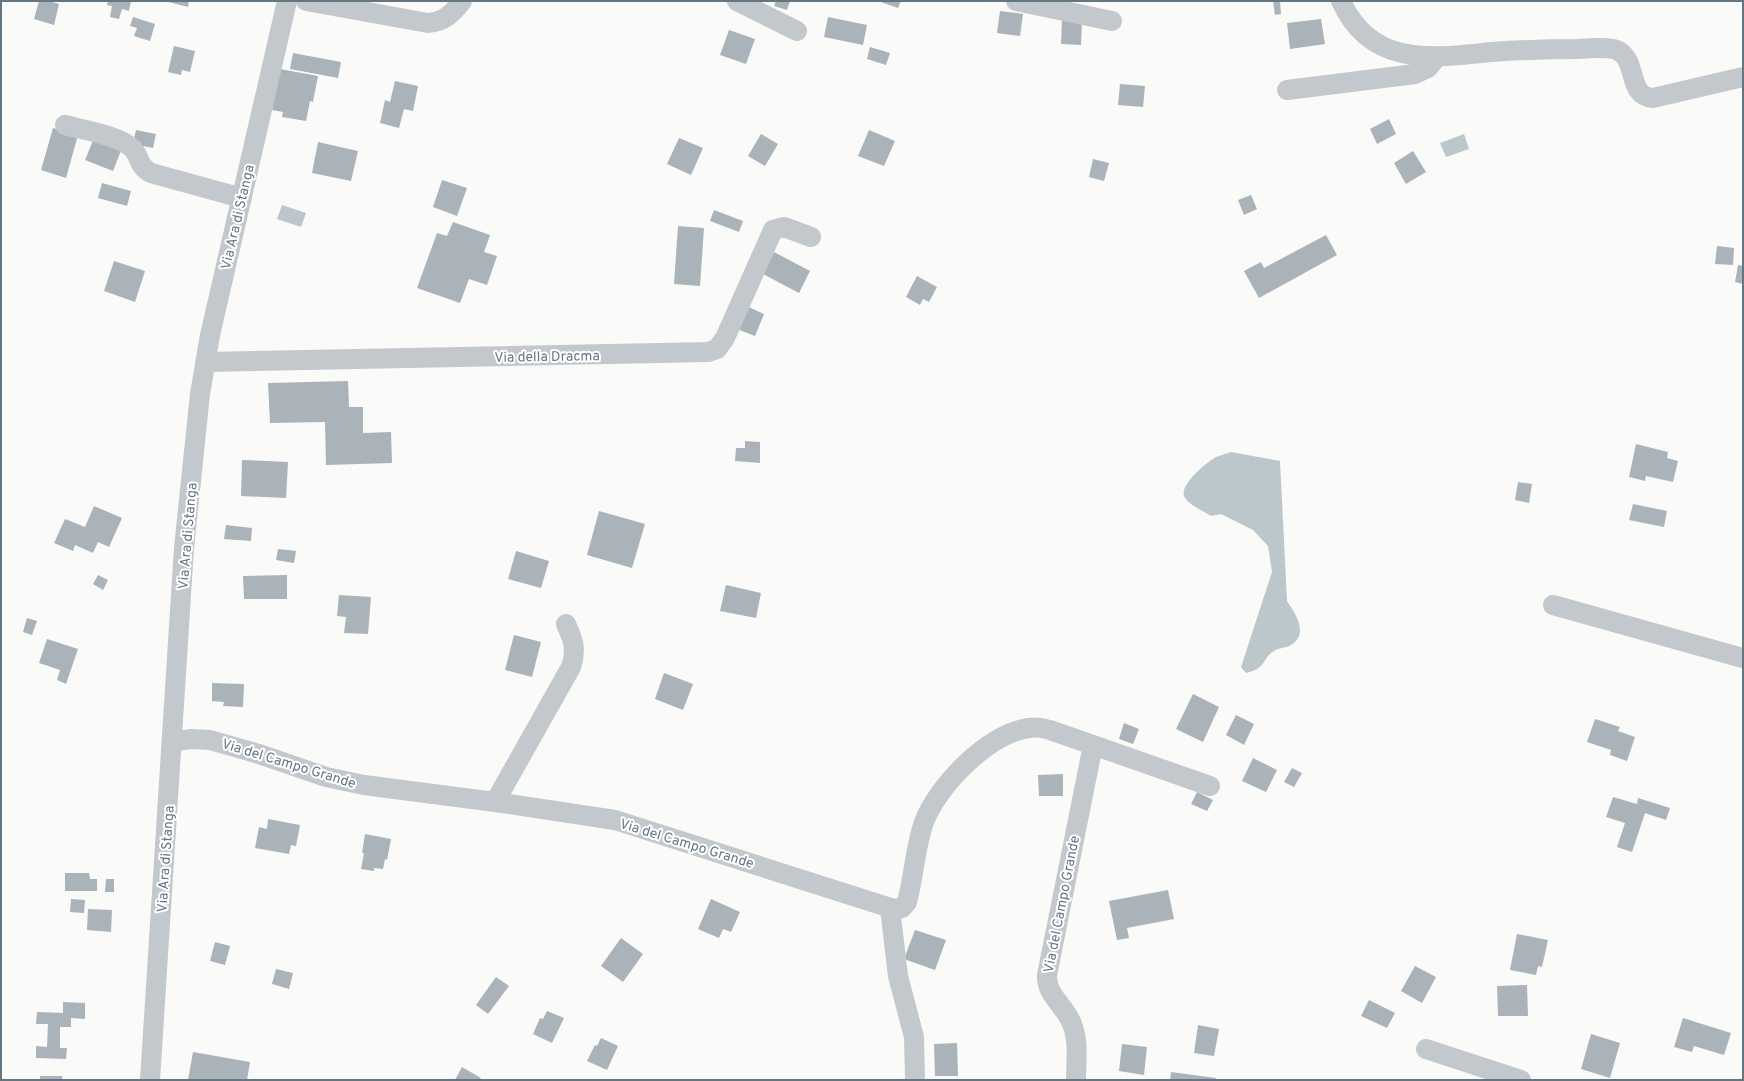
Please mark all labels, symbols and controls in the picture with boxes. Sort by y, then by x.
street label: Via Ara di Stanga [218,163,259,271]
street label: Via della Dracma [494,348,600,367]
street label: Via Ara di Stanga [175,482,202,590]
street label: Via del Campo Grande [219,736,358,793]
street label: Via Ara di Stanga [154,805,179,913]
street label: Via del Campo Grande [617,816,756,873]
street label: Via del Campo Grande [1041,834,1084,974]

